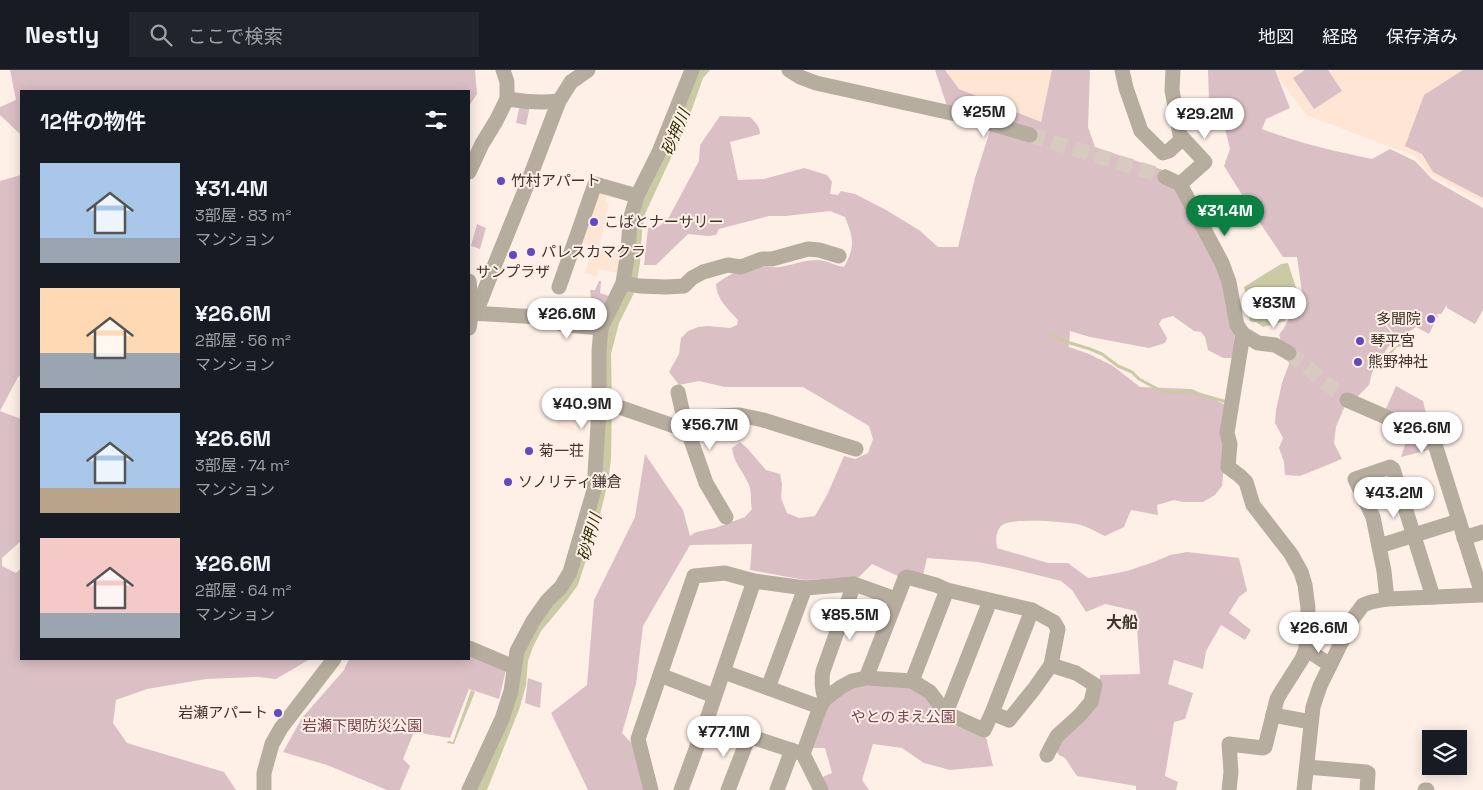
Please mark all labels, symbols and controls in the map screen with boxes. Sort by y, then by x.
search box [129,12,479,57]
text: Nestly [25,19,99,50]
icon: search [147,21,175,49]
text: ここで検索 [187,24,282,49]
text: 地図 [1258,25,1294,48]
text: 経路 [1322,25,1358,48]
text: 保存済み [1386,25,1458,48]
pin: ¥25M [954,96,1014,138]
pin: ¥29.2M [1164,98,1246,140]
text: ¥25M [962,101,1006,122]
text: ¥29.2M [1176,103,1234,124]
water label: 砂押川 [656,104,695,158]
icon: filters [422,106,450,134]
text: 12件の物件 [40,108,146,135]
place label: 竹村アパート [511,171,601,190]
text: ¥31.4M [195,175,268,202]
marker: 竹村アパート [495,175,507,187]
icon: home [80,183,140,243]
pin: ¥31.4M [1184,194,1266,237]
text: ¥31.4M [1197,200,1253,221]
text: 3部屋 · 83 m² [195,205,291,226]
place label: こばとナーサリー [604,212,724,231]
marker: こばとナーサリー [588,216,600,228]
text: マンション [195,229,275,250]
place label: パレスカマクラ [541,242,646,261]
marker: パレスカマクラ [525,246,537,258]
marker: サンプラザ [507,249,519,261]
place label: サンプラザ [476,262,550,281]
pin: ¥83M [1244,286,1304,329]
text: ¥83M [1252,292,1296,313]
pin: ¥26.6M [526,298,608,340]
text: ¥26.6M [195,300,271,327]
text: ¥26.6M [538,303,596,324]
icon: home [80,308,140,368]
place label: 多聞院 [1376,309,1421,328]
marker: 多聞院 [1425,313,1437,325]
text: 2部屋 · 56 m² [195,330,291,351]
place label: 琴平宮 [1370,331,1415,350]
marker: 琴平宮 [1354,335,1366,347]
place label: 熊野神社 [1368,352,1428,371]
text: マンション [195,354,275,375]
marker: 熊野神社 [1352,356,1364,368]
pin: ¥40.9M [541,388,623,430]
text: ¥40.9M [552,393,612,414]
pin: ¥56.7M [669,408,751,451]
pin: ¥26.6M [1381,412,1463,454]
text: ¥56.7M [682,414,738,435]
text: ¥26.6M [1393,417,1451,438]
text: ¥26.6M [195,425,271,452]
icon: home [80,433,140,493]
place label: 菊一荘 [539,441,584,460]
marker: 菊一荘 [523,445,535,457]
text: 3部屋 · 74 m² [195,455,290,476]
place label: ソノリティ鎌倉 [518,472,622,491]
marker: ソノリティ鎌倉 [502,476,514,488]
pin: ¥43.2M [1353,476,1435,519]
text: マンション [195,479,275,500]
text: ¥43.2M [1365,482,1423,503]
water label: 砂押川 [573,509,607,563]
text: ¥26.6M [195,550,271,577]
icon: home [80,558,140,618]
text: 2部屋 · 64 m² [195,580,291,601]
pin: ¥85.5M [809,598,891,641]
text: マンション [195,604,275,625]
text: ¥85.5M [821,604,879,625]
district label: 大船 [1106,612,1138,633]
pin: ¥26.6M [1278,612,1360,654]
text: ¥26.6M [1290,617,1348,638]
place label: 岩瀬アパート [178,703,268,722]
marker: 岩瀬アパート [272,707,284,719]
park label: やとのまえ公園 [851,707,955,726]
park label: 岩瀬下関防災公園 [302,716,422,735]
pin: ¥77.1M [683,716,765,758]
text: ¥77.1M [698,721,750,742]
map controls [1422,730,1467,775]
button: layers [1422,730,1467,775]

